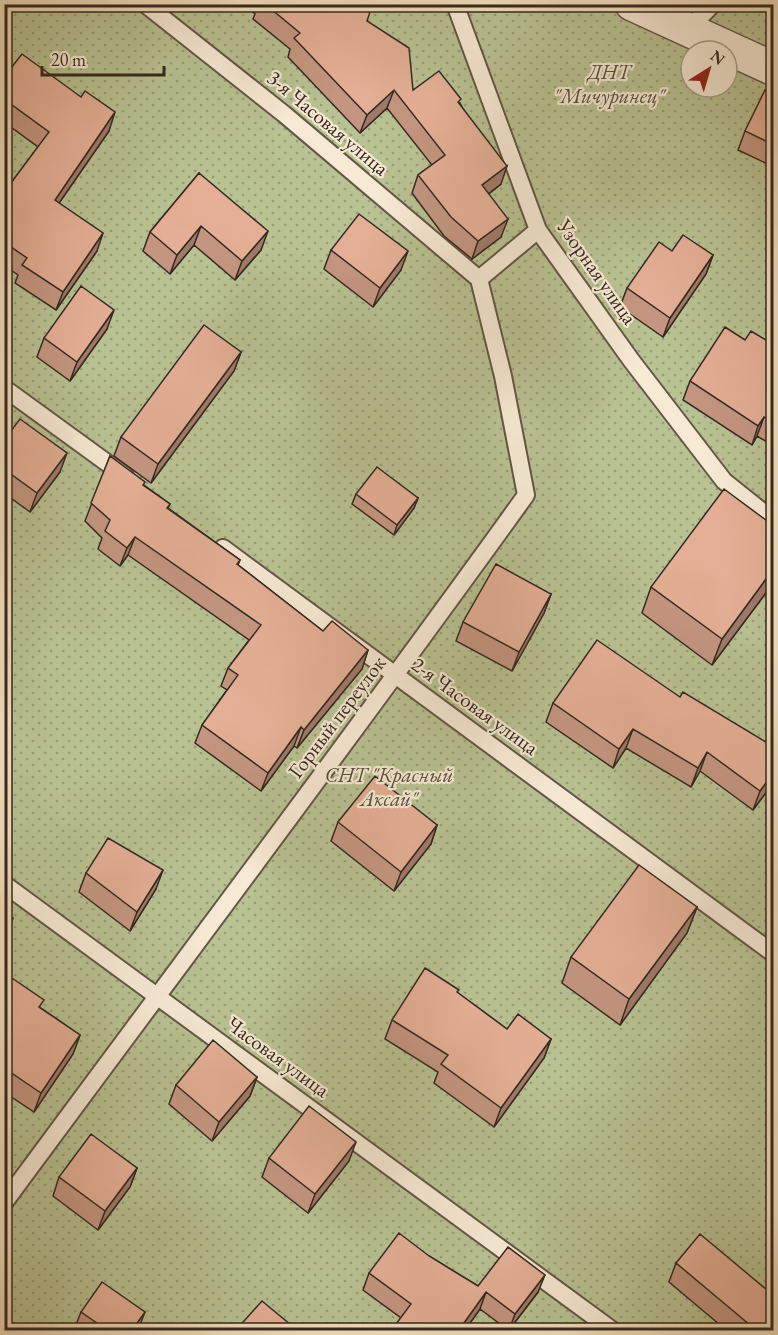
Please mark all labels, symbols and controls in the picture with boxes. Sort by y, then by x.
scale bar [42,39,164,77]
north arrow [679,39,739,99]
text: N [706,45,729,70]
text: 20 m [51,48,86,71]
park label: ДНТ "Мичуринец" [553,58,667,109]
street label: 3-я Часовая улица [262,64,395,182]
street label: Узорная улица [551,213,644,330]
street label: Горный переулок [282,650,391,783]
street label: 2-я Часовая улица [406,650,545,761]
park label: СНТ "Красный Аксай" [325,761,453,812]
street label: Часовая улица [221,1010,336,1103]

